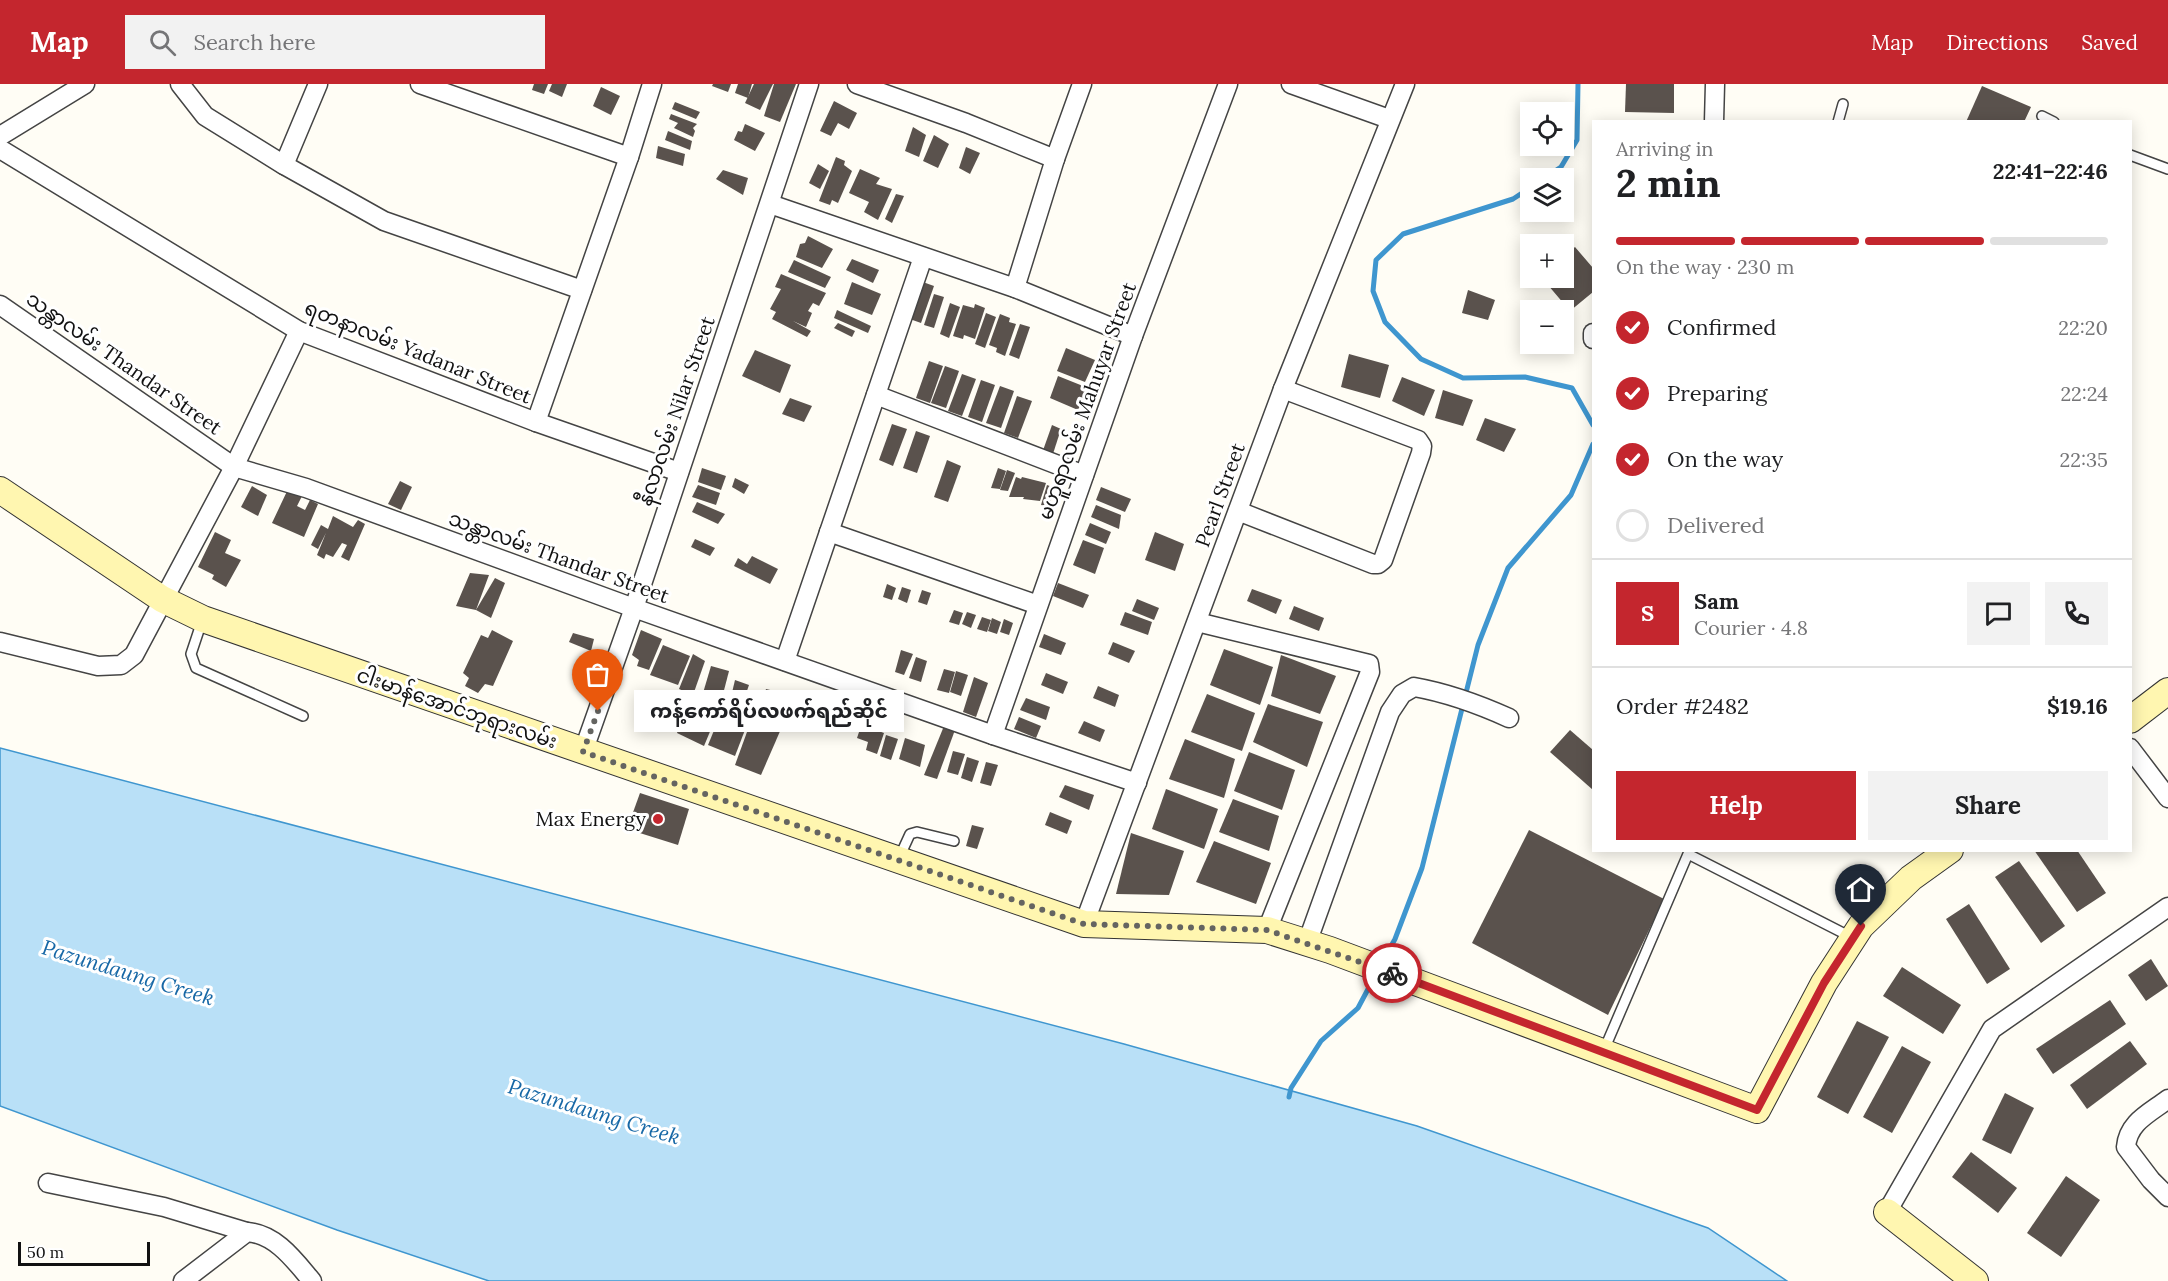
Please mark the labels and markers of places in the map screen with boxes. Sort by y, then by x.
pin [572,649,623,711]
callout: ကန့်ကော်ရိပ်လဖက်ရည်ဆိုင် [634,690,904,732]
place label: Max Energy [535,806,646,831]
marker: Max Energy [651,812,665,826]
pin [1835,864,1886,926]

